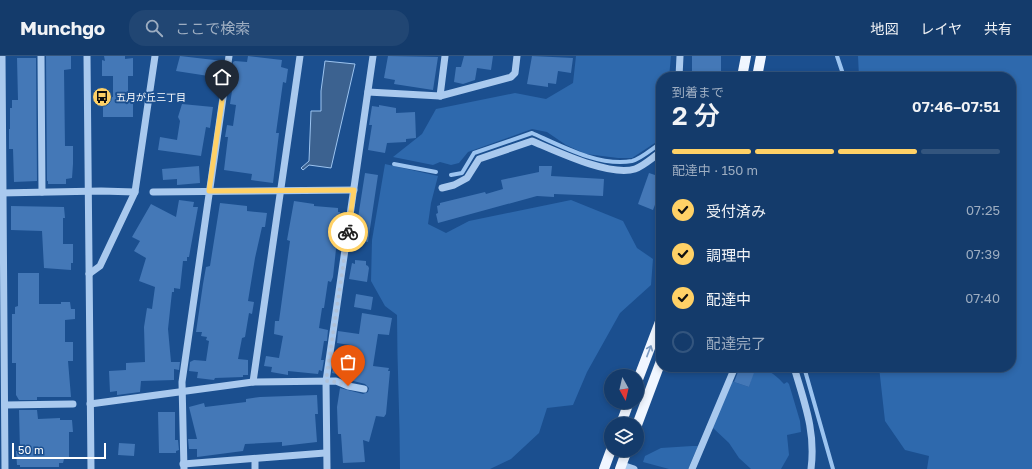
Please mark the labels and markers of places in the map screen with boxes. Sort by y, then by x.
pin [205,60,239,101]
bus stop icon: 五月が丘三丁目 [91,86,113,108]
place label: 五月が丘三丁目 [116,91,186,103]
pin [331,345,365,386]

